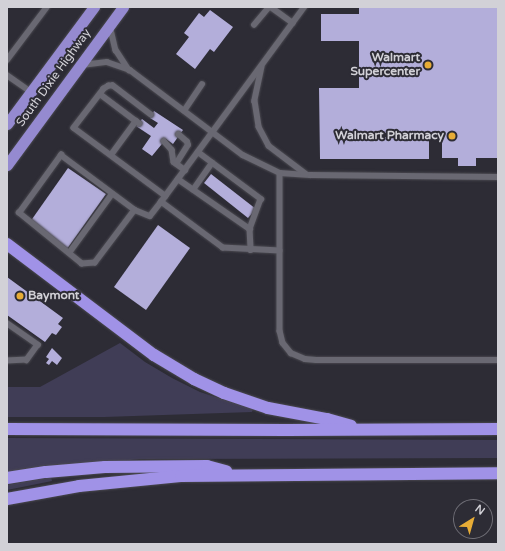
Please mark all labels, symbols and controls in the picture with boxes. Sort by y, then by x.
street label: South Dixie Highway [14,26,94,130]
place label: Walmart Supercenter [350,51,420,79]
marker: Walmart Supercenter [423,60,433,70]
place label: Walmart Pharmacy [335,129,444,143]
marker: Walmart Pharmacy [447,131,457,141]
place label: Baymont [28,289,79,303]
marker: Baymont [15,291,25,301]
north arrow [453,499,493,539]
text: N [472,502,487,518]

